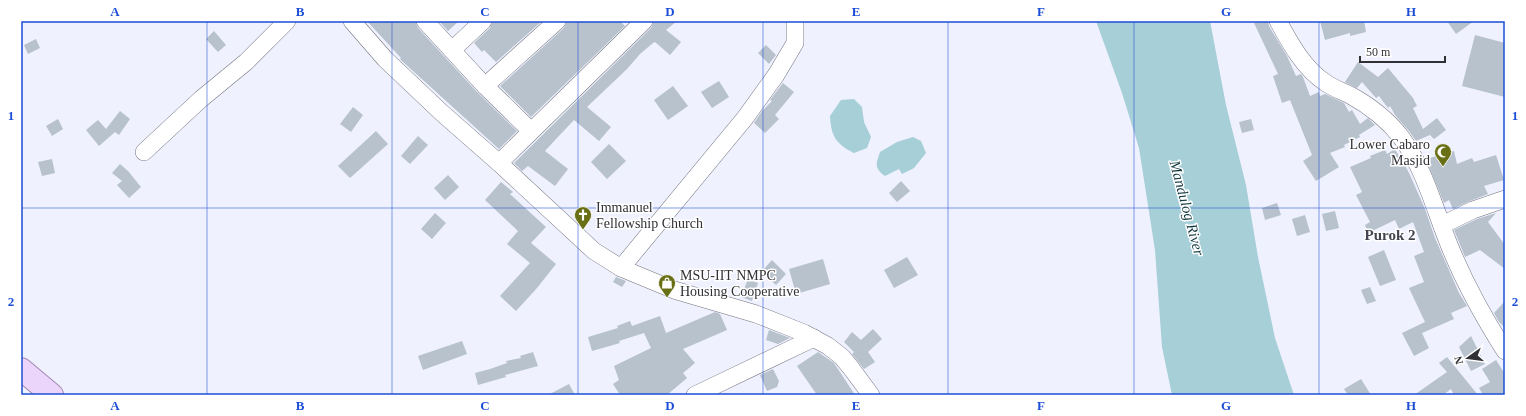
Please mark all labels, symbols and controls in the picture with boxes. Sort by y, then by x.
text: A [110,4,120,19]
text: B [296,4,305,19]
text: C [480,4,490,19]
text: D [665,4,675,19]
text: E [852,4,860,19]
text: F [1037,4,1045,19]
text: G [1221,4,1231,19]
text: H [1406,4,1416,19]
scale bar [1360,38,1445,64]
text: 50 m [1366,45,1391,59]
text: 1 [8,108,14,123]
text: 1 [1512,108,1518,123]
place label: Lower Cabaro Masjid [1350,137,1430,168]
mosque icon: Lower Cabaro Masjid [1433,142,1453,167]
water label: Mandulog River [1166,158,1207,258]
place label: Immanuel Fellowship Church [596,200,703,231]
church icon: Immanuel Fellowship Church [573,205,593,230]
district label: Purok 2 [1365,227,1415,243]
place label: MSU-IIT NMPC Housing Cooperative [680,268,799,299]
shop icon: MSU-IIT NMPC Housing Cooperative [657,273,677,298]
text: 2 [8,294,14,309]
text: 2 [1512,294,1518,309]
north arrow [1448,338,1488,378]
text: N [1452,355,1465,366]
text: A [110,398,120,413]
text: B [296,398,305,413]
text: C [480,398,490,413]
text: D [665,398,675,413]
text: E [852,398,860,413]
text: F [1037,398,1045,413]
text: G [1221,398,1231,413]
text: H [1406,398,1416,413]

